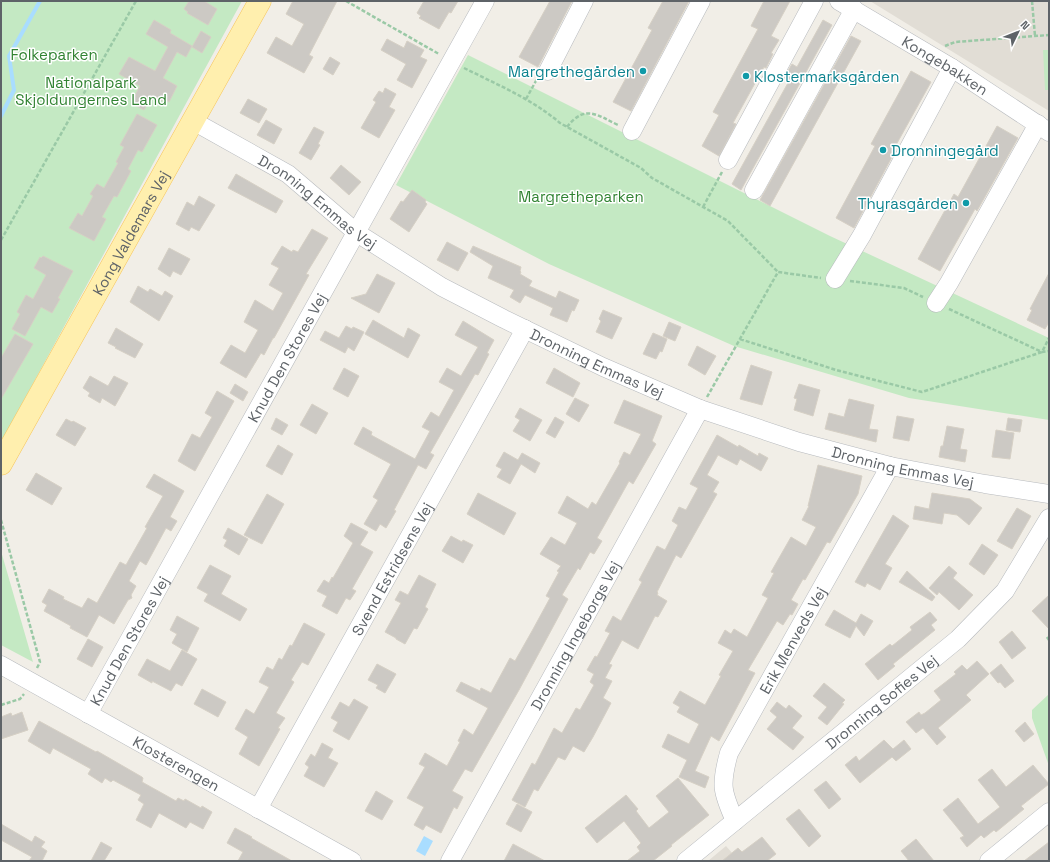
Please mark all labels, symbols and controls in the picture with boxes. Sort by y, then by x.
north arrow [998,12,1038,52]
text: N [1018,18,1033,33]
street label: Kongebakken [899,31,992,99]
park label: Folkeparken [10,45,98,64]
place label: Margrethegården [508,62,635,81]
marker: Margrethegården [638,66,648,76]
place label: Klostermarksgården [754,67,899,86]
marker: Klostermarksgården [741,71,751,81]
park label: Nationalpark Skjoldungernes Land [15,73,167,109]
place label: Dronningegård [891,141,999,160]
marker: Dronningegård [878,145,888,155]
street label: Dronning Emmas Vej [255,150,381,253]
street label: Kong Valdemars Vej [88,167,173,299]
park label: Margretheparken [518,187,644,206]
place label: Thyrasgården [858,194,958,213]
marker: Thyrasgården [961,198,971,208]
street label: Knud Den Stores Vej [243,289,330,426]
street label: Dronning Emmas Vej [527,324,667,402]
street label: Dronning Emmas Vej [830,442,976,491]
street label: Svend Estridsens Vej [347,499,436,639]
street label: Dronning Ingeborgs Vej [526,557,624,713]
street label: Knud Den Stores Vej [85,573,172,709]
street label: Erik Menveds Vej [755,583,830,697]
street label: Dronning Sofies Vej [821,650,941,753]
street label: Klosterengen [130,731,223,795]

